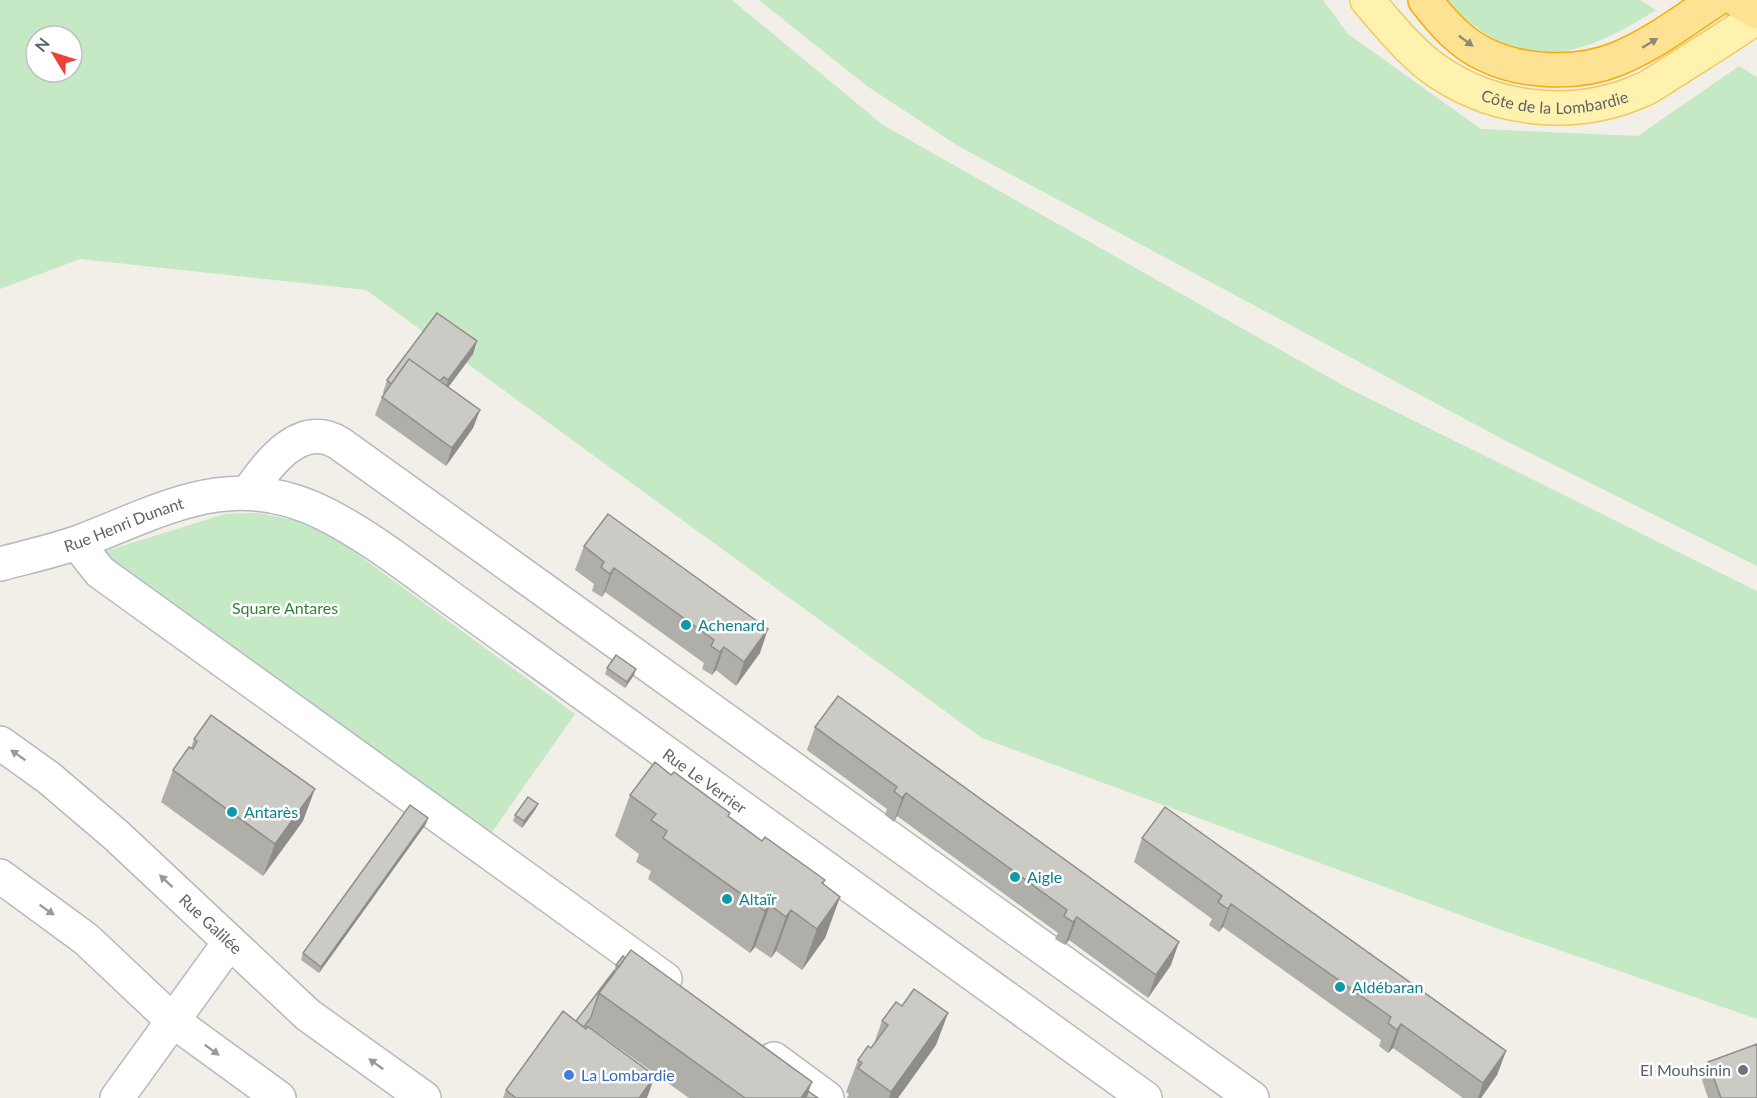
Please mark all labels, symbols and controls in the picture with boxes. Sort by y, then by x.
north arrow [24,24,84,84]
text: N [31,34,53,55]
one-way arrow [1458,35,1473,47]
one-way arrow [1642,38,1659,48]
street label: Côte de la Lombardie [1479,85,1630,117]
street label: Rue Henri Dunant [61,493,186,555]
park label: Square Antares [232,598,338,617]
place label: Achenard [698,615,765,634]
marker: Achenard [679,618,693,632]
street label: Rue Le Verrier [659,744,751,817]
one-way arrow [10,749,26,761]
place label: Antarès [244,802,298,821]
marker: Antarès [225,805,239,819]
place label: Aigle [1027,867,1062,886]
marker: Aigle [1008,870,1022,884]
one-way arrow [159,874,174,888]
street label: Rue Galilée [176,889,246,957]
place label: Altaïr [739,889,777,908]
marker: Altaïr [720,892,734,906]
one-way arrow [39,904,55,916]
place label: Aldébaran [1352,977,1423,996]
marker: Aldébaran [1333,980,1347,994]
one-way arrow [205,1043,220,1055]
one-way arrow [369,1058,385,1070]
place label: El Mouhsinin [1640,1060,1731,1079]
marker: El Mouhsinin [1736,1063,1750,1077]
place label: La Lombardie [581,1065,675,1084]
marker: La Lombardie [562,1068,576,1082]

